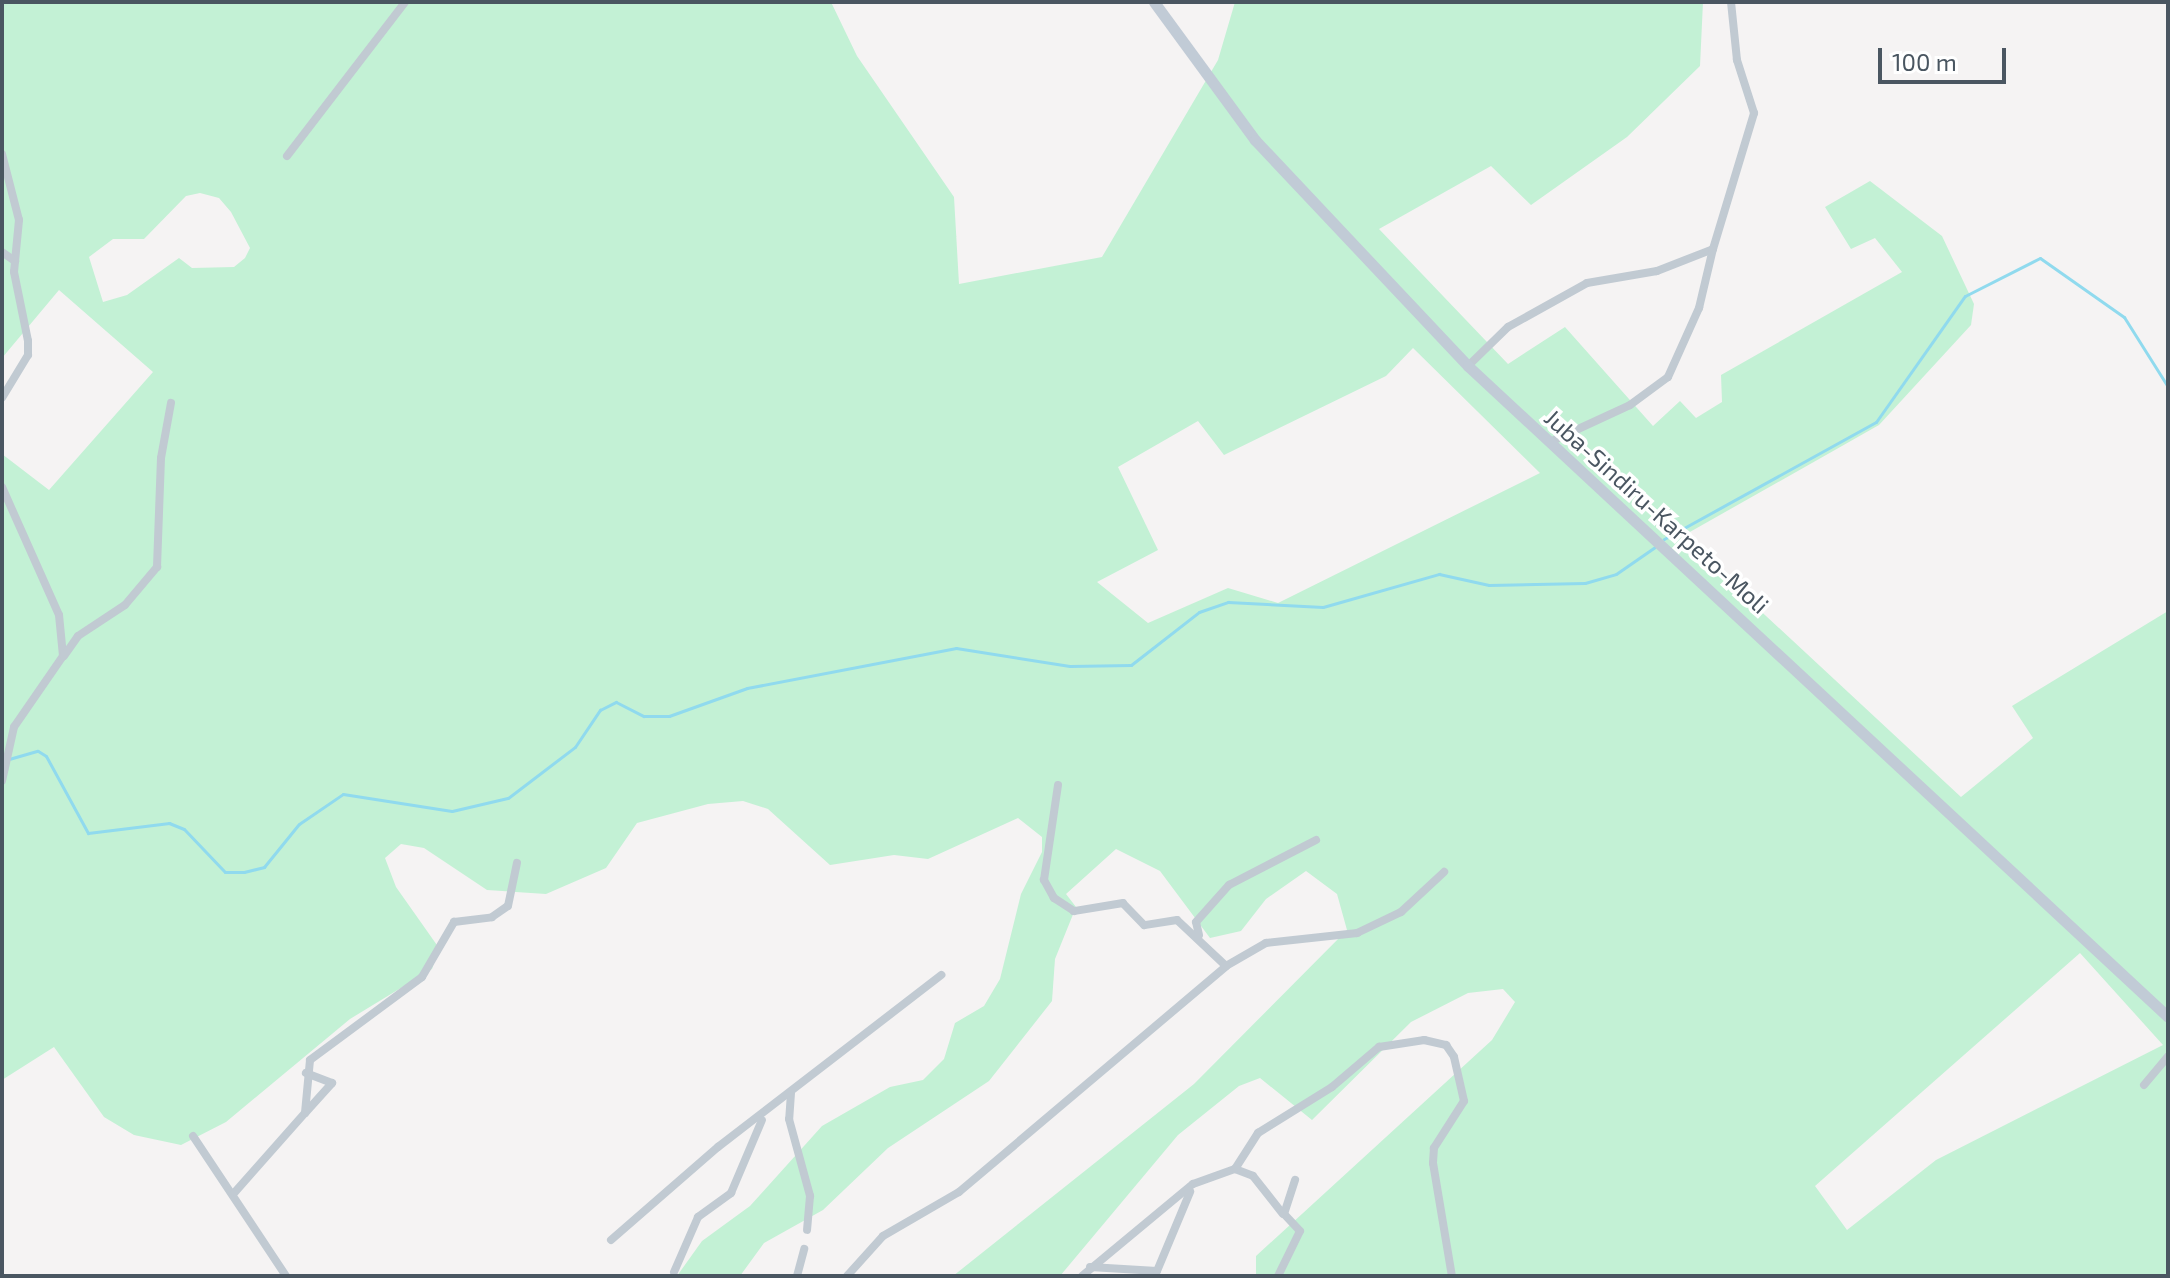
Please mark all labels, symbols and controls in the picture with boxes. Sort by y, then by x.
scale bar [1882,32,2010,82]
text: 100 m [1892,47,1957,76]
street label: Juba-Sindiru-Karpeto-Moli [1539,403,1775,619]

